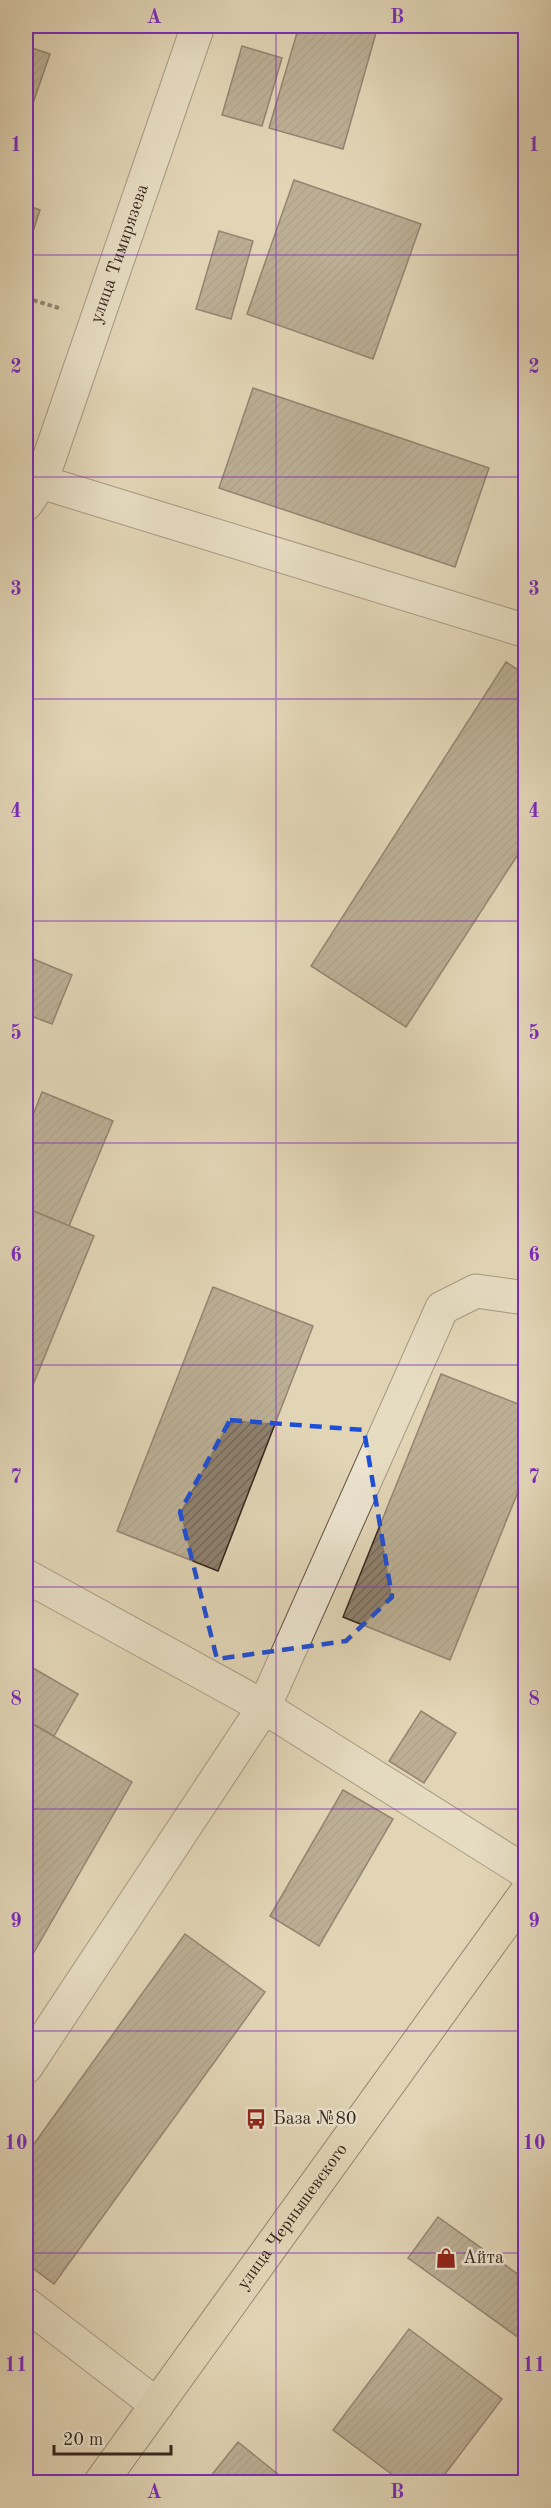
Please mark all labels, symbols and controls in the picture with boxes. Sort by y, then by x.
text: A [146,8,162,28]
text: B [390,8,404,28]
text: 1 [10,136,22,156]
text: 1 [528,136,540,156]
street label: улица Тимирязева [87,182,152,326]
text: 2 [10,358,22,378]
text: 2 [528,358,540,378]
text: 3 [10,580,22,600]
text: 3 [528,580,540,600]
text: 4 [10,802,22,822]
text: 4 [528,802,540,822]
text: 5 [10,1023,22,1044]
text: 5 [528,1023,540,1044]
text: 6 [10,1246,22,1266]
text: 6 [528,1246,540,1266]
text: 7 [10,1468,22,1488]
text: 7 [528,1468,540,1488]
text: 8 [10,1690,22,1710]
text: 8 [528,1690,540,1710]
text: 9 [10,1912,22,1932]
text: 9 [528,1912,540,1932]
bus stop icon: База №80 [244,2107,268,2131]
place label: База №80 [273,2110,356,2128]
text: 10 [4,2134,28,2154]
text: 10 [522,2134,546,2154]
street label: улица Чернышевского [234,2141,351,2293]
shop icon: Айта [434,2246,458,2270]
place label: Айта [463,2249,504,2267]
text: 11 [4,2356,28,2376]
text: 11 [522,2356,546,2376]
scale bar [54,2418,171,2456]
text: 20 m [63,2431,103,2449]
text: A [146,2483,162,2503]
text: B [390,2483,404,2503]

